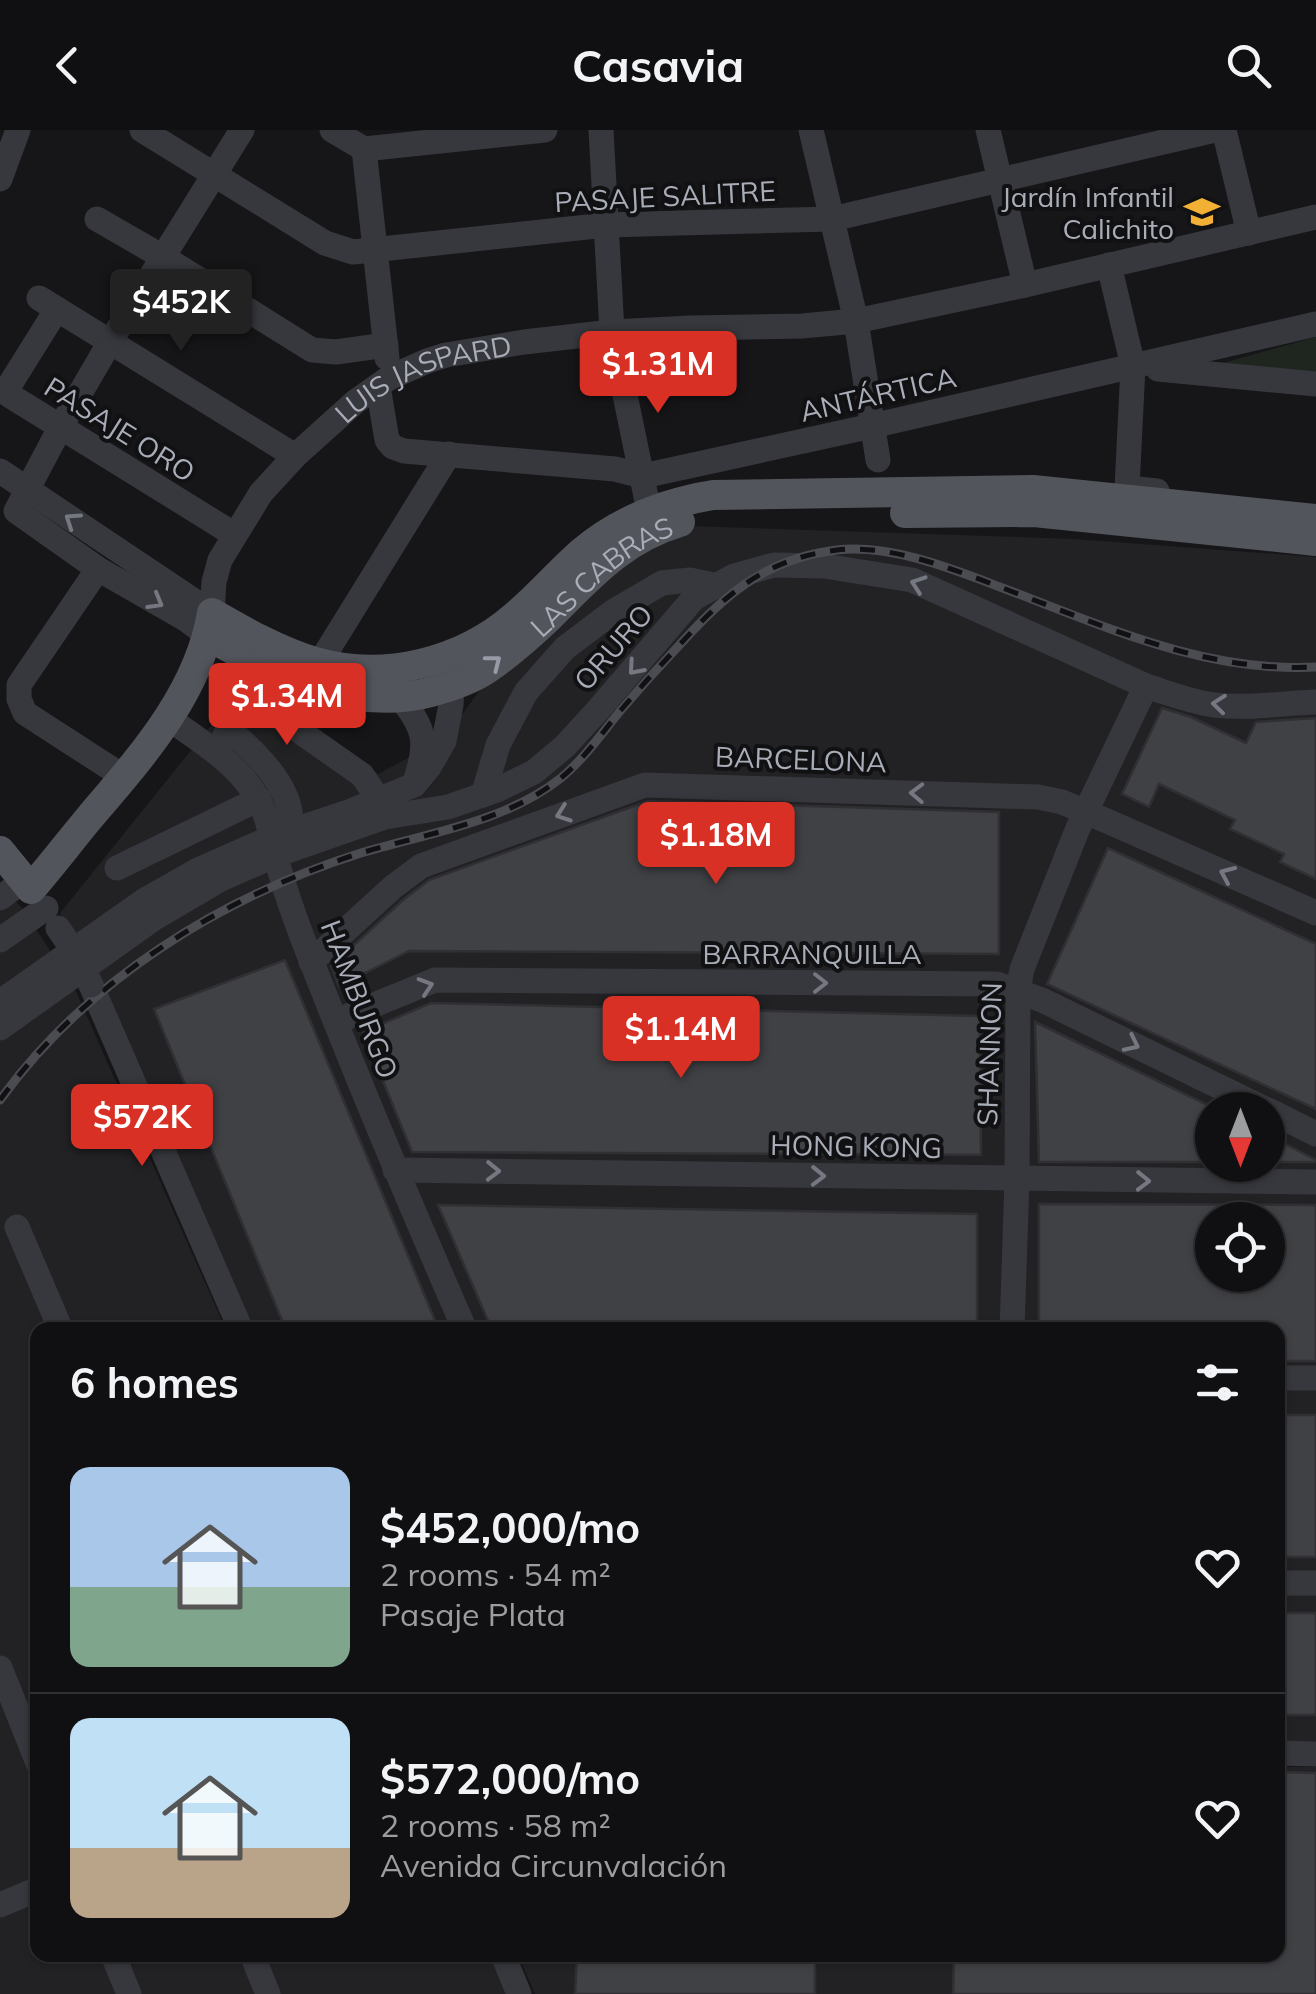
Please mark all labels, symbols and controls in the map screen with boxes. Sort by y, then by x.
text: Casavia [572,37,744,93]
icon: back [40,38,95,93]
icon: search [1221,38,1276,93]
street label: PASAJE SALITRE [554,173,776,219]
place label: Jardín Infantil Calichito [1002,179,1174,246]
school or university icon: Jardín Infantil Calichito [1183,193,1221,231]
pin: $452K [111,269,251,354]
text: $452K [132,281,230,321]
street label: LUIS JASPARD [327,327,514,430]
pin: $1.31M [577,331,739,416]
text: $1.31M [602,343,714,383]
street label: ANTÁRTICA [797,359,960,429]
street label: PASAJE ORO [38,369,202,489]
street label: LAS CABRAS [522,508,678,644]
one-way arrow [65,514,83,533]
one-way arrow [911,575,928,595]
one-way arrow [145,590,163,610]
street label: ORURO [566,597,660,697]
one-way arrow [483,656,501,674]
one-way arrow [628,656,646,674]
pin: $1.34M [206,663,368,748]
text: $1.34M [231,675,343,715]
one-way arrow [1210,693,1226,715]
street label: BARCELONA [715,739,888,779]
one-way arrow [909,783,925,804]
pin: $1.18M [635,802,797,887]
one-way arrow [555,803,572,823]
text: $1.18M [660,814,772,854]
one-way arrow [1219,866,1237,886]
street label: HAMBURGO [314,915,406,1083]
street label: BARRANQUILLA [702,936,922,971]
one-way arrow [812,972,828,994]
one-way arrow [416,977,433,997]
street label: SHANNON [969,982,1009,1126]
pin: $1.14M [600,996,762,1081]
text: $1.14M [625,1008,737,1048]
one-way arrow [1121,1031,1139,1051]
pin: $572K [72,1084,212,1169]
north arrow [1195,1092,1285,1182]
map controls [1195,1092,1285,1292]
text: $572K [93,1096,191,1136]
street label: HONG KONG [770,1127,942,1165]
one-way arrow [486,1160,501,1182]
one-way arrow [810,1165,826,1187]
one-way arrow [1136,1170,1151,1192]
button: locate [1195,1202,1285,1292]
icon: filters [1190,1355,1245,1410]
text: 6 homes [70,1356,239,1409]
text: $452,000/mo [380,1501,640,1554]
icon: home [150,1507,270,1627]
icon: heart [1190,1540,1245,1595]
text: 2 rooms · 54 m² [380,1554,611,1594]
text: Pasaje Plata [380,1594,566,1634]
text: $572,000/mo [380,1752,640,1805]
icon: home [150,1758,270,1878]
icon: heart [1190,1791,1245,1846]
text: 2 rooms · 58 m² [380,1805,611,1845]
text: Avenida Circunvalación [380,1845,727,1885]

